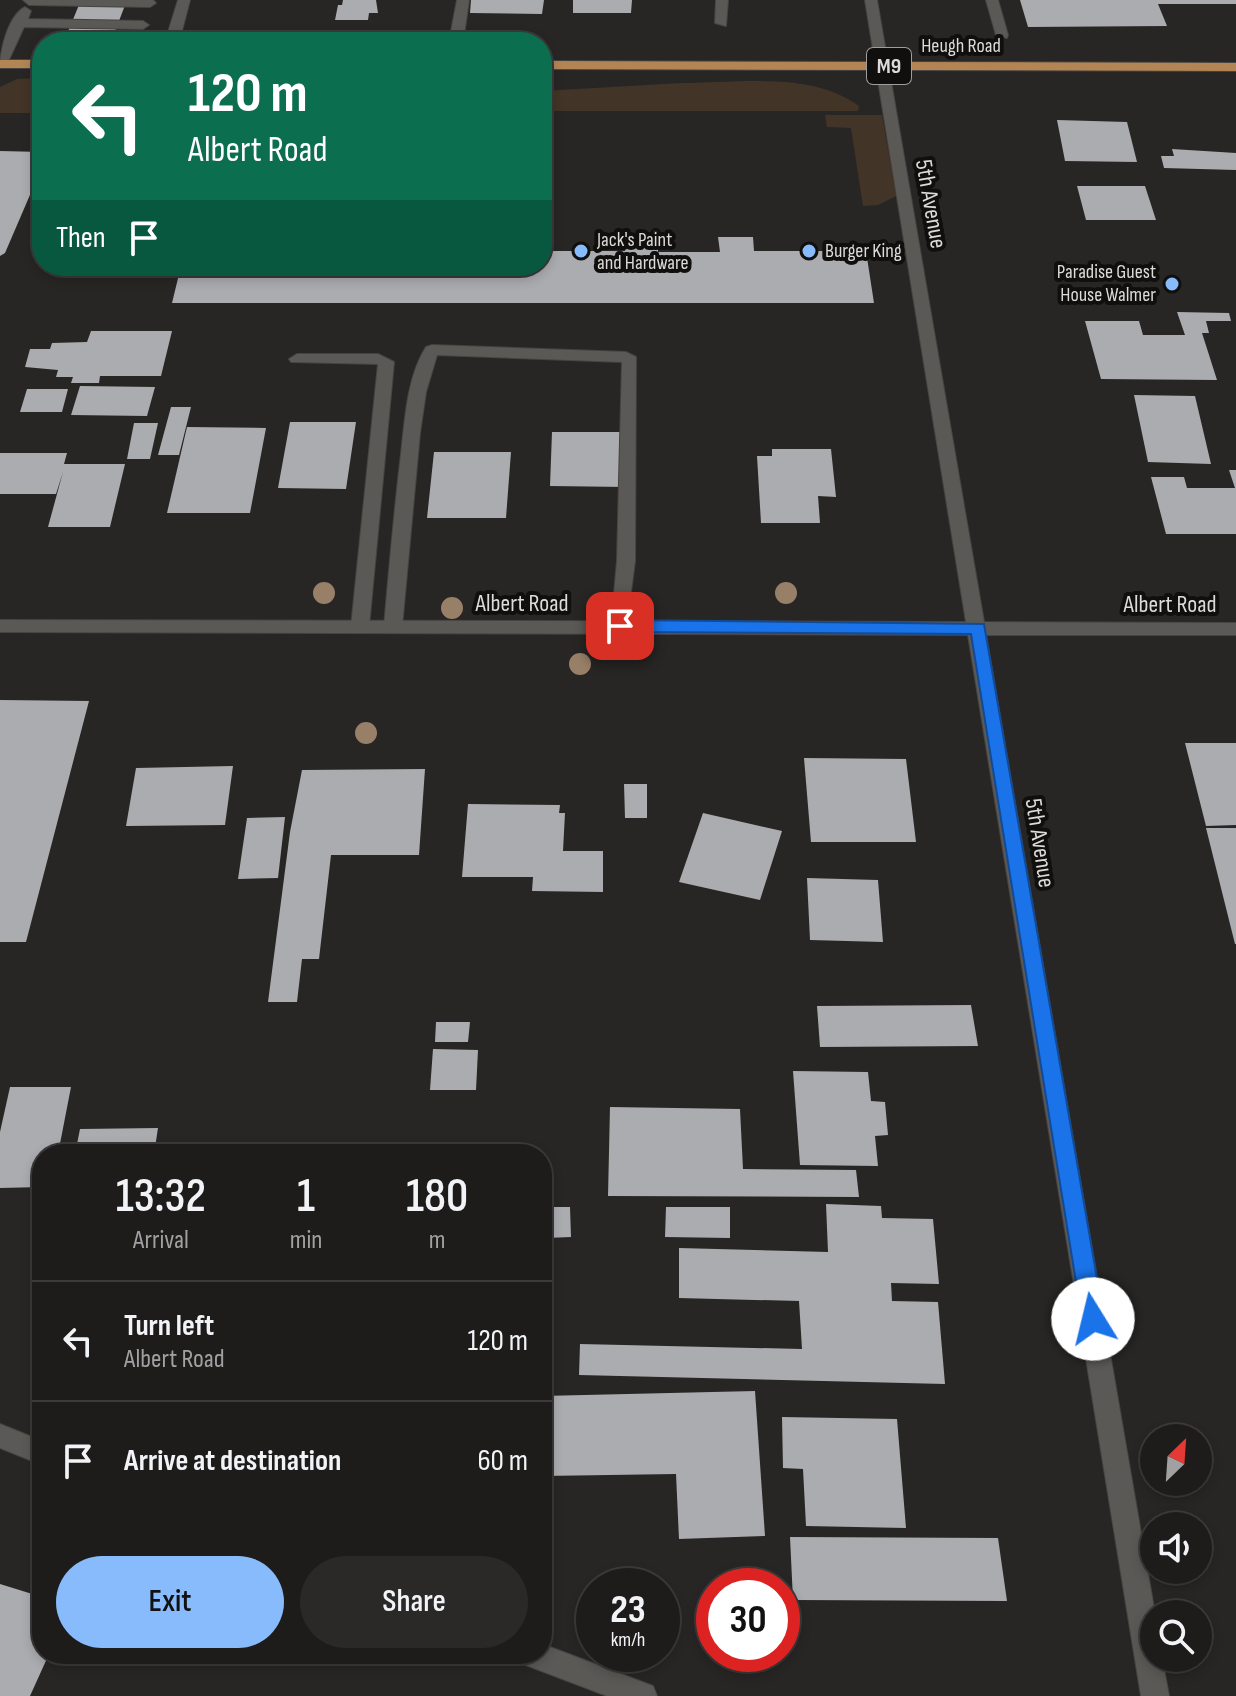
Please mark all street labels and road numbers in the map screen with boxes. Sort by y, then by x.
street label: Heugh Road [921,34,1001,58]
road number: M9 [867,48,911,84]
street label: 5th Avenue [909,157,953,251]
street label: Albert Road [475,589,568,618]
street label: Albert Road [1123,590,1216,619]
street label: 5th Avenue [1019,796,1061,890]

